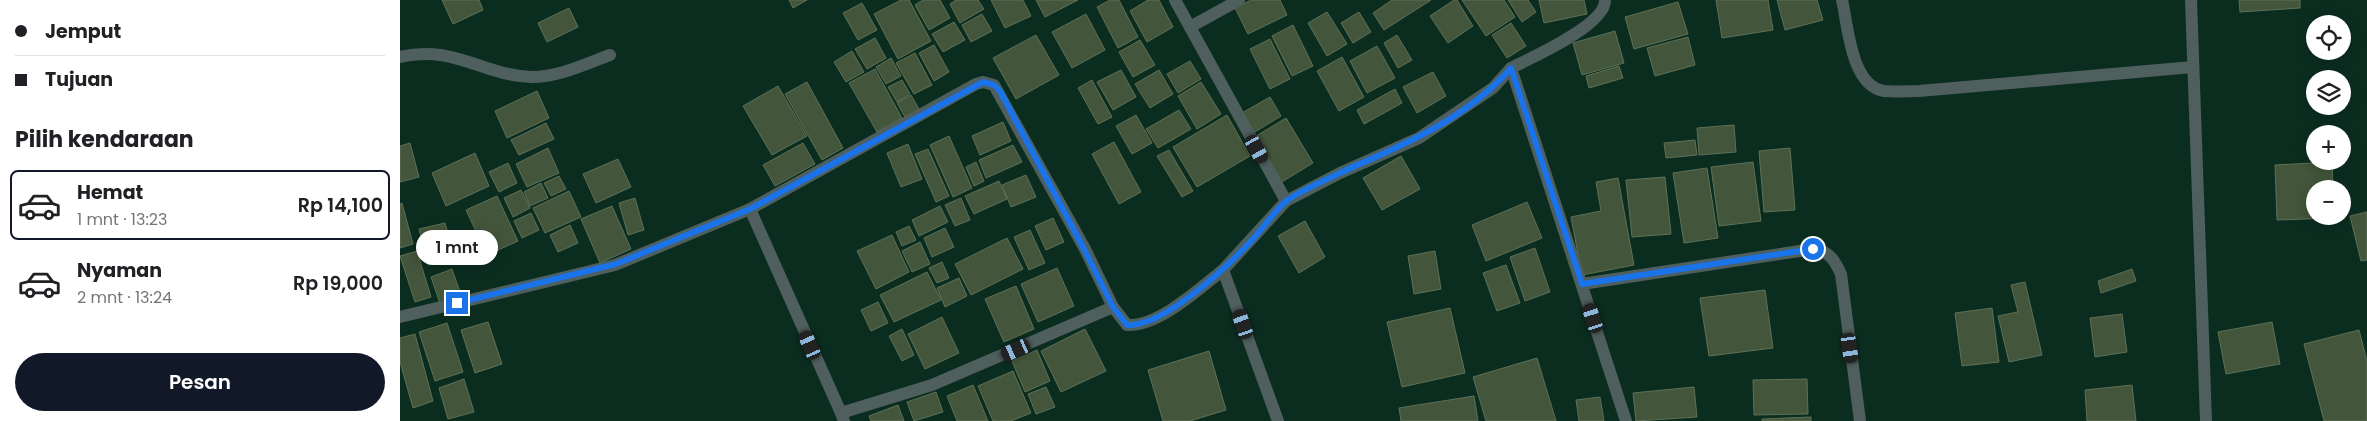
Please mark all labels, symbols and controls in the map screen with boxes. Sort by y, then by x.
map controls [2306,15,2351,225]
button: locate [2306,15,2351,60]
text: Jemput [45,18,121,45]
text: Tujuan [45,66,113,93]
button: layers [2306,70,2351,115]
text: Pilih kendaraan [15,124,194,155]
button: + [2306,125,2351,170]
car [1243,132,1270,166]
text: Hemat [77,179,143,206]
button: − [2306,180,2351,225]
icon: car [17,183,62,228]
text: Rp 14,100 [298,192,383,219]
text: 1 mnt · 13:23 [77,208,167,231]
callout: 1 mnt [416,230,498,266]
text: 1 mnt [435,236,479,259]
route start [1802,238,1824,260]
text: Nyaman [77,257,162,284]
icon: car [17,261,62,306]
text: Rp 19,000 [293,270,383,297]
text: 2 mnt · 13:24 [77,286,172,309]
route end [446,292,468,314]
car [1581,301,1604,335]
car [1231,307,1254,341]
car [797,328,822,362]
car [1840,332,1859,364]
car [999,337,1032,363]
button: Pesan [15,353,385,411]

